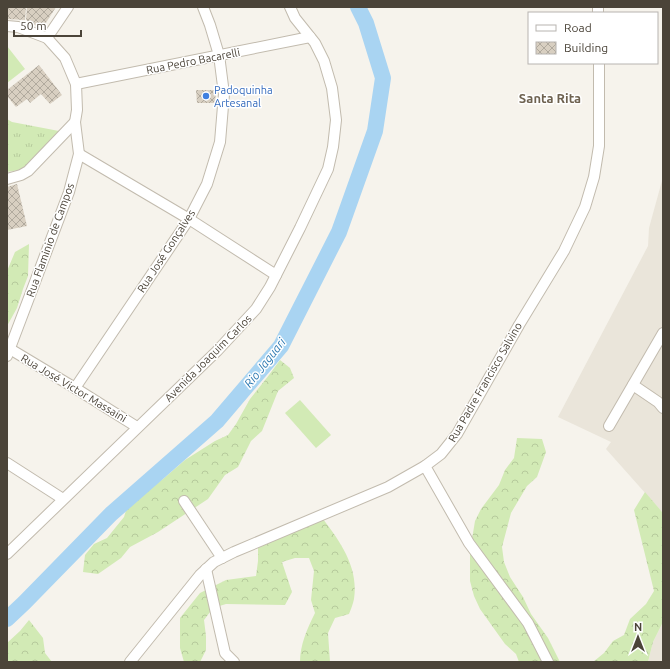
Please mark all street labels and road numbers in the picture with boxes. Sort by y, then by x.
street label: Rua Pedro Bacarelli [145,46,241,76]
street label: Rua Flaminio de Campos [24,181,76,299]
street label: Rua José Gonçalves [135,207,197,295]
street label: Avenida Joaquim Carlos [162,312,254,404]
street label: Rua Padre Francisco Salvino [446,320,524,444]
street label: Rua José Victor Massaini [19,352,129,424]

